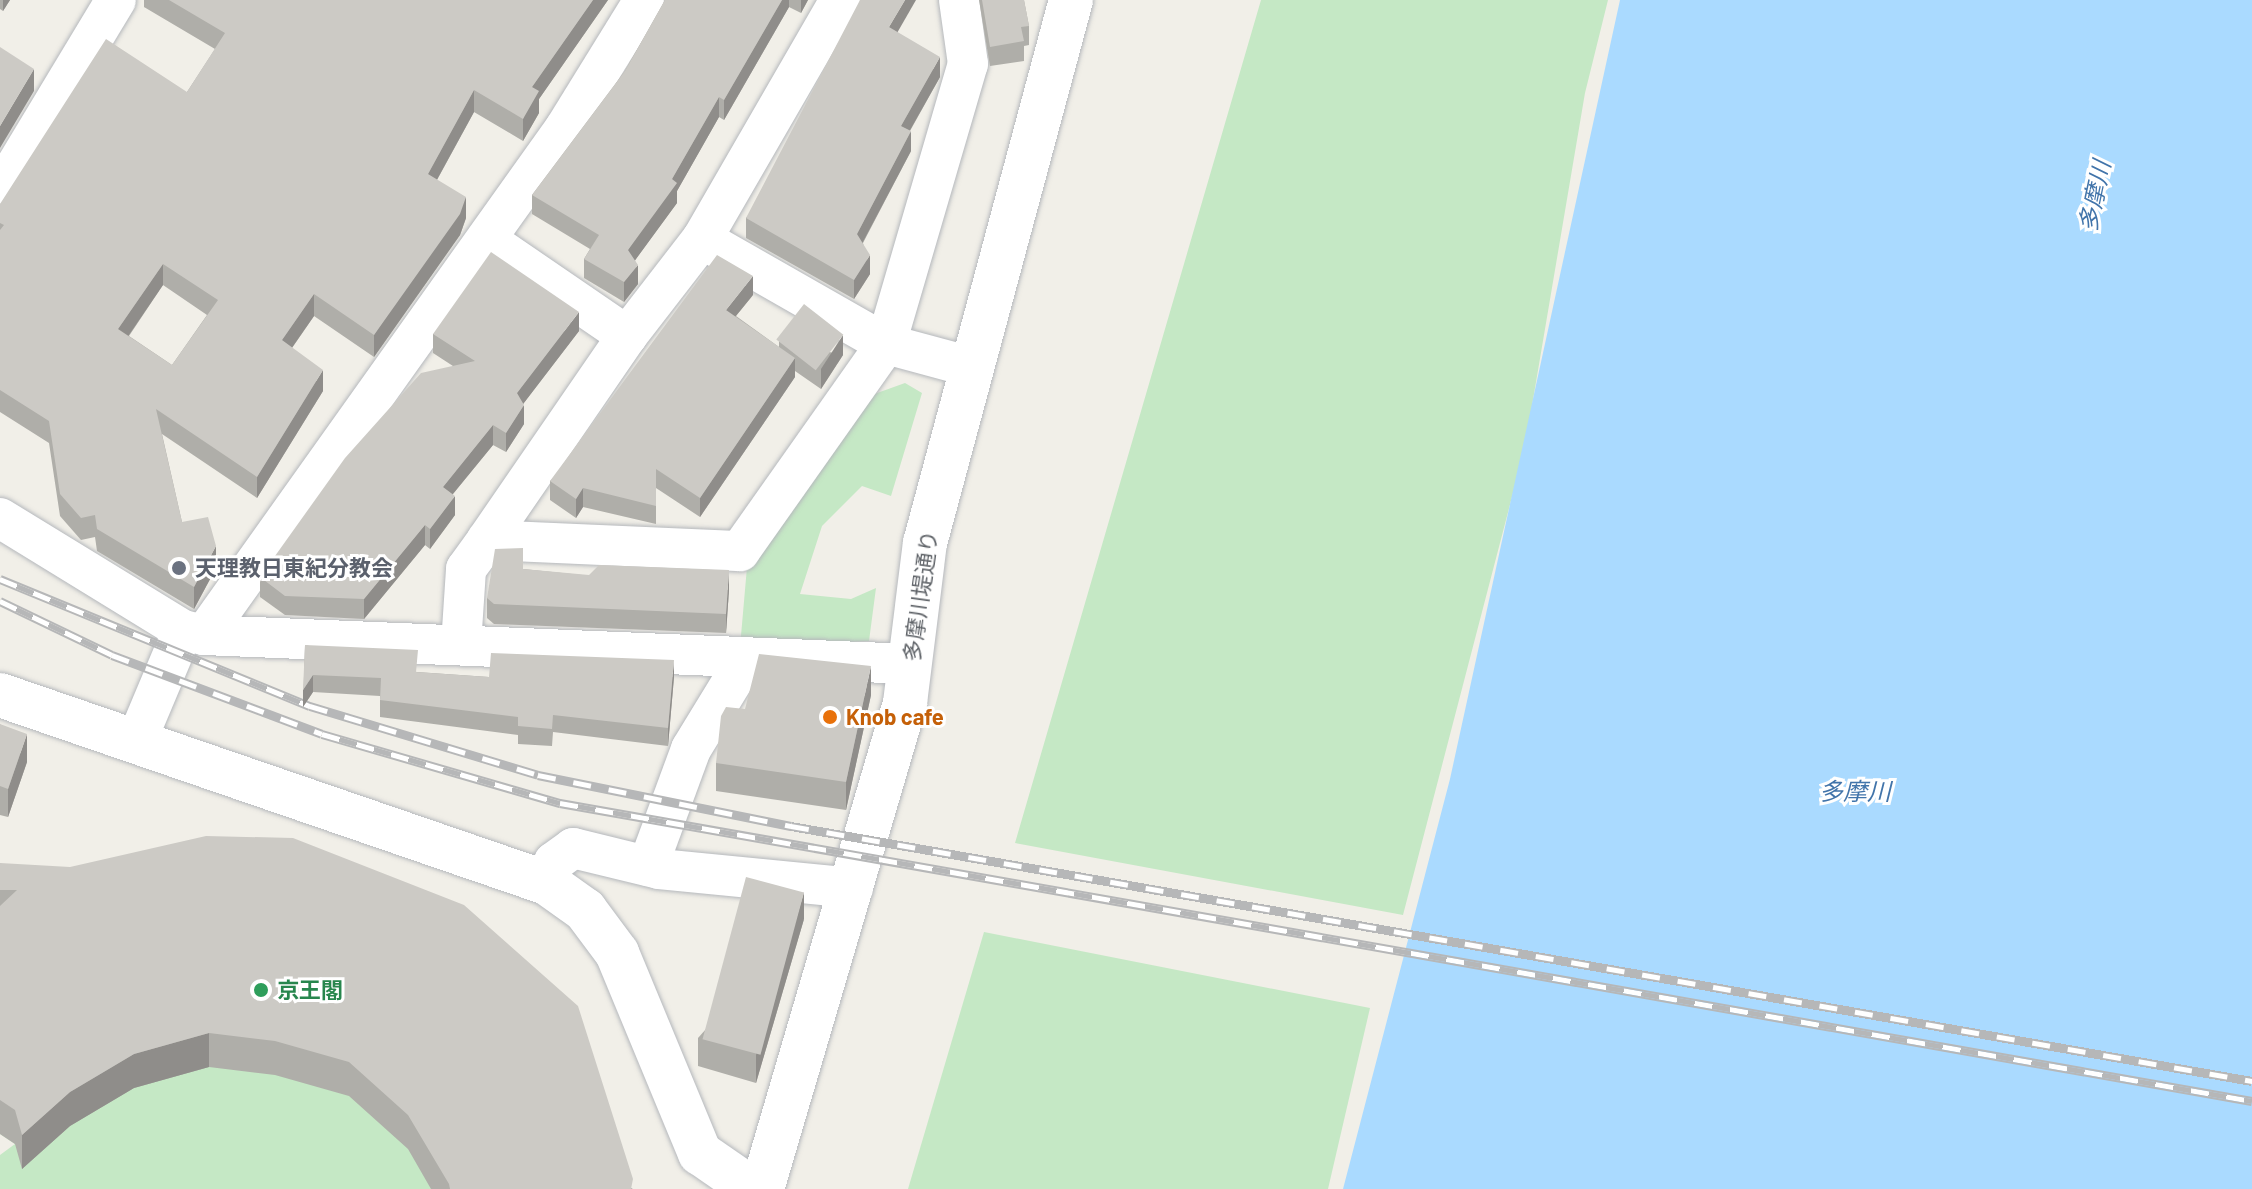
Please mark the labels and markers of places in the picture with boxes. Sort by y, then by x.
place label: 天理教日東紀分教会 [195,555,393,581]
marker: 天理教日東紀分教会 [170,559,188,577]
place label: Knob cafe [846,704,944,730]
marker: Knob cafe [821,708,839,726]
place label: 京王閣 [277,977,343,1003]
marker: 京王閣 [252,981,270,999]

